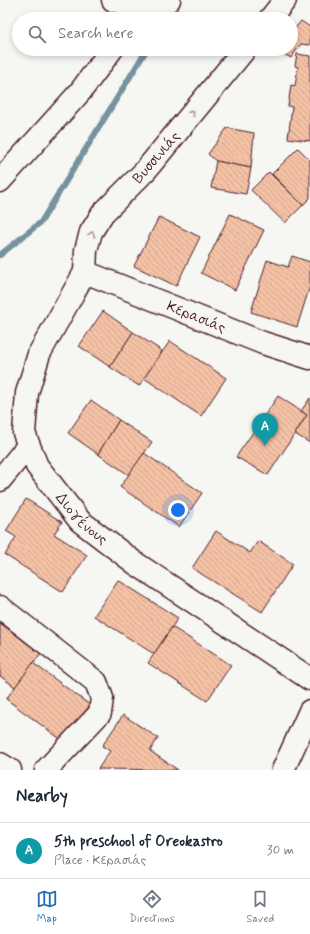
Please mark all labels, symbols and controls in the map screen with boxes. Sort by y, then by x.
search box [12,12,298,56]
icon: search [26,23,48,45]
text: Search here [58,24,134,44]
one-way arrow [188,111,195,118]
street label: Βυσσινιάς [129,127,185,188]
one-way arrow [87,230,95,237]
street label: Κερασιάς [164,297,229,338]
pin: A [252,413,278,446]
street label: Διογένους [50,489,112,550]
your location [168,500,188,520]
text: Nearby [16,785,68,807]
text: 5th preschool of Oreokastro [54,832,223,852]
text: A [25,842,33,859]
text: 30 m [267,842,294,859]
text: Place · Κερασιάς [54,852,146,869]
tab: Map [36,888,58,926]
tab: Directions [129,888,175,926]
tab: Saved [246,888,274,926]

